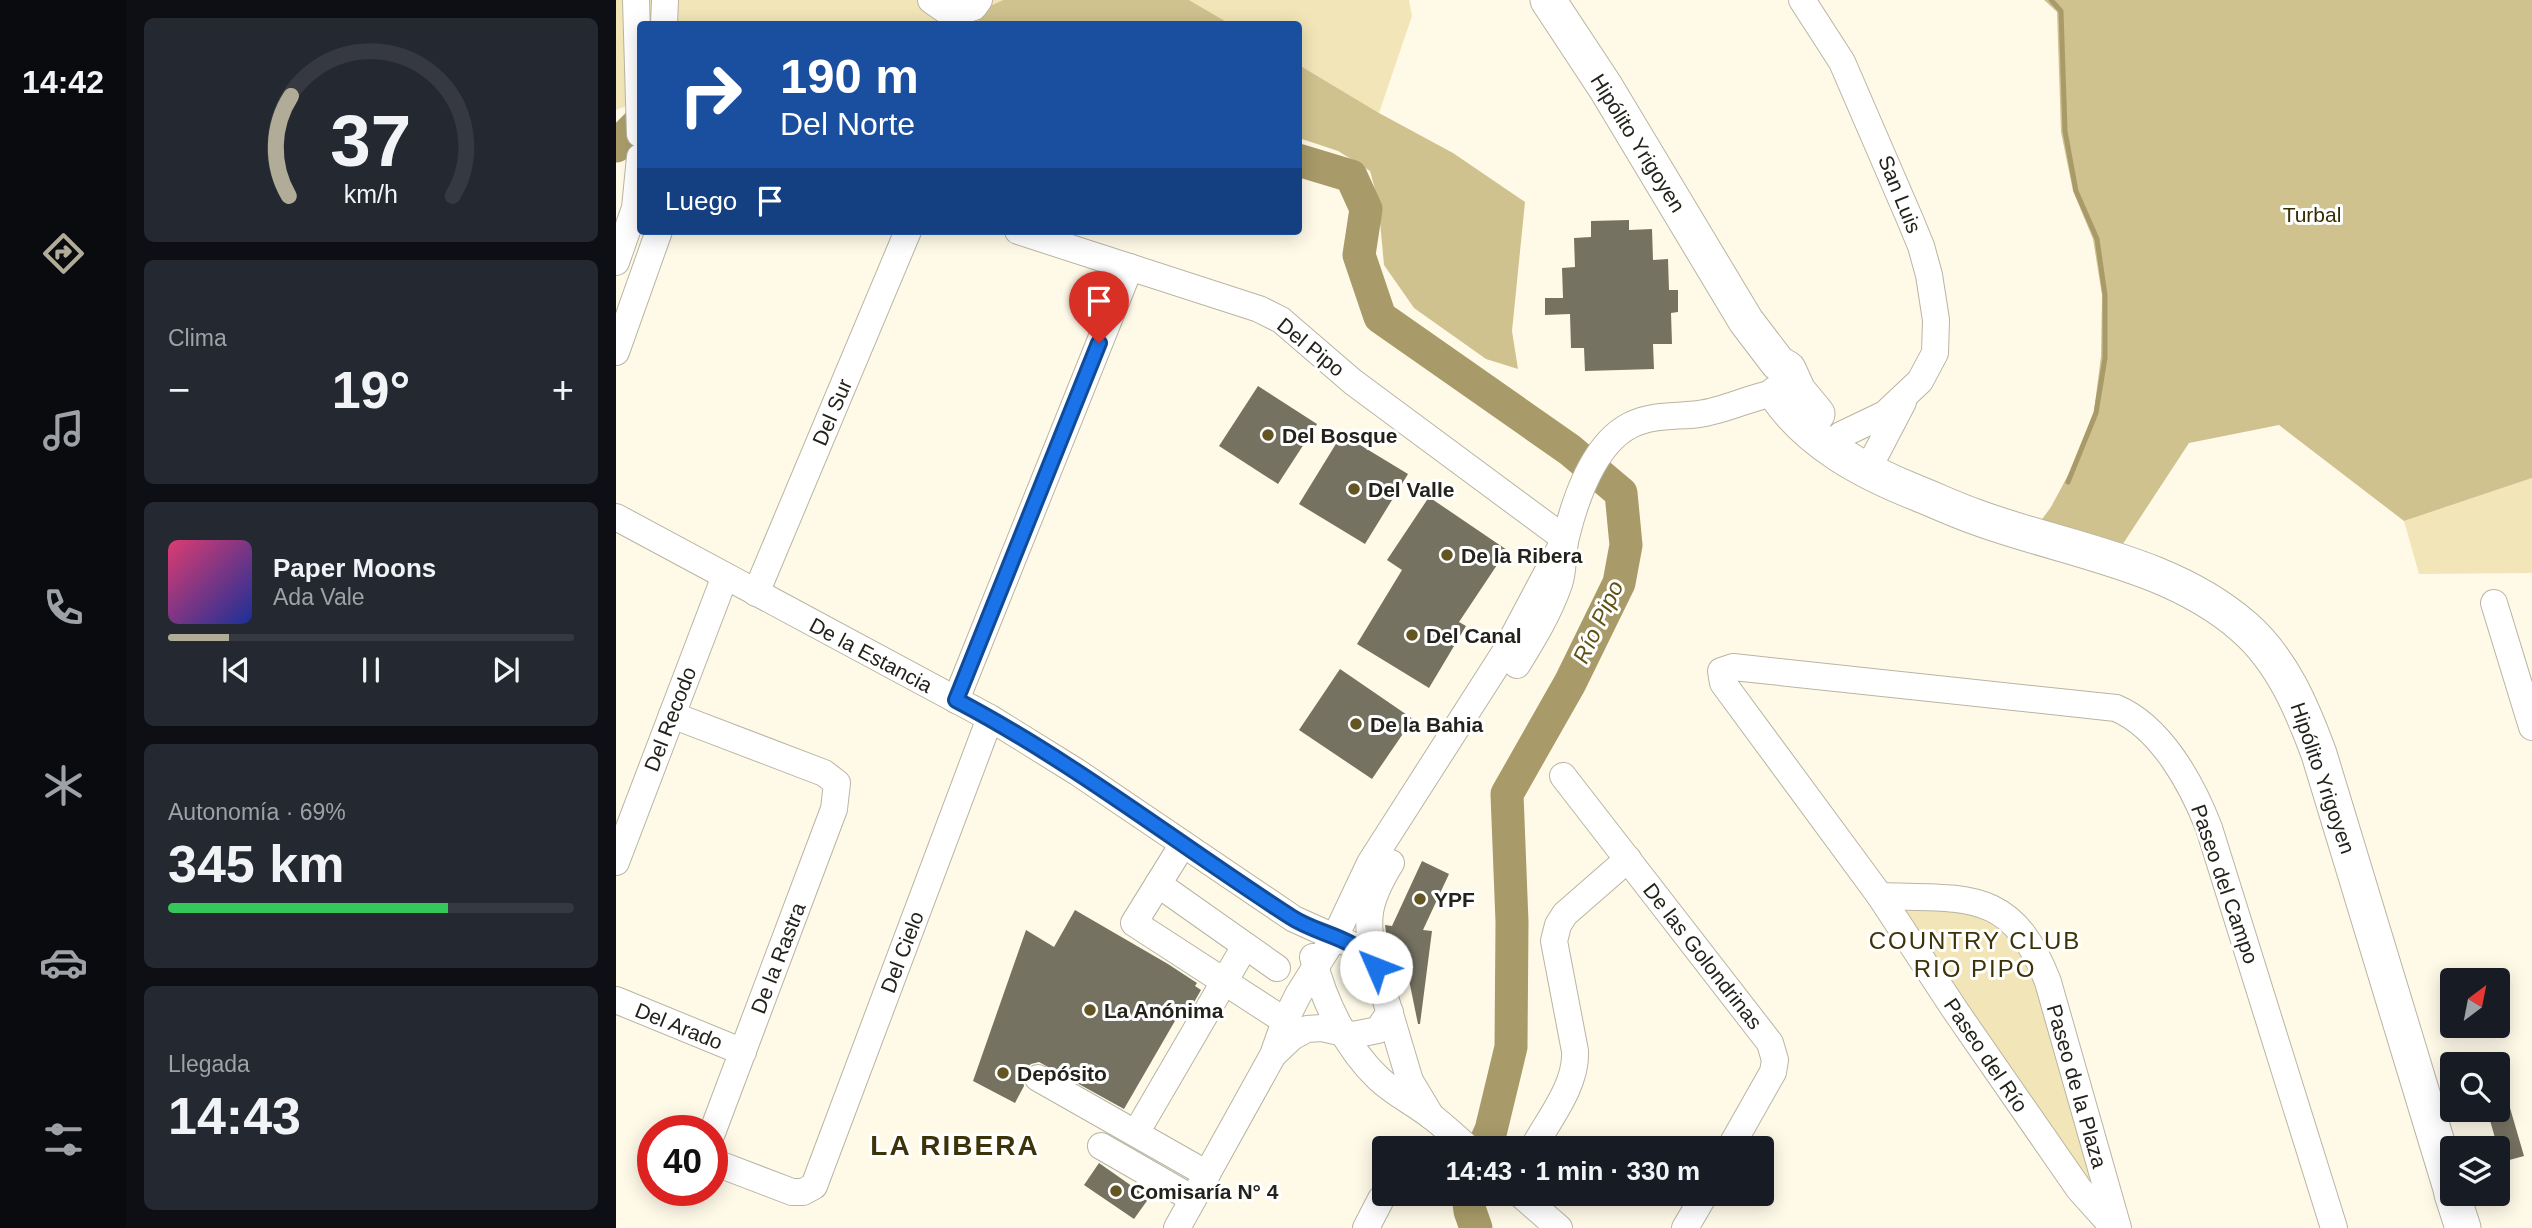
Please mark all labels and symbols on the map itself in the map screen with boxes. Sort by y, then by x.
street label: Hipólito Yrigoyen [1586,70,1690,216]
street label: San Luis [1874,152,1926,236]
park label: Turbal [2283,203,2341,226]
pin [1069,271,1129,343]
street label: Del Pipo [1273,313,1349,381]
street label: Del Sur [808,375,856,449]
place label: Del Bosque [1282,424,1398,447]
marker: Del Bosque [1260,427,1276,443]
place label: Del Valle [1368,478,1454,501]
marker: Del Valle [1346,481,1362,497]
place label: De la Ribera [1461,544,1583,567]
marker: De la Ribera [1439,547,1455,563]
water label: Río Pipo [1568,576,1629,667]
street label: De la Estancia [806,613,936,697]
place label: Del Canal [1426,624,1522,647]
marker: Del Canal [1404,627,1420,643]
street label: Del Recodo [640,664,700,774]
street label: Hipólito Yrigoyen [2286,699,2360,857]
place label: De la Bahia [1370,713,1484,736]
marker: De la Bahia [1348,716,1364,732]
street label: Paseo del Campo [2187,801,2263,967]
street label: De las Golondrinas [1639,879,1767,1033]
place label: YPF [1434,888,1475,911]
marker: YPF [1412,891,1428,907]
street label: De la Rastra [746,899,810,1017]
street label: Del Cielo [876,908,928,996]
district label: COUNTRY CLUB RIO PIPO [1869,927,2081,982]
position arrow [1339,930,1413,1004]
north arrow [2440,968,2510,1038]
street label: Paseo del Río [1940,994,2032,1116]
street label: Del Arado [632,998,726,1054]
place label: La Anónima [1104,999,1224,1022]
street label: Paseo de la Plaza [2043,1001,2111,1171]
marker: La Anónima [1082,1002,1098,1018]
place label: Depósito [1017,1062,1107,1085]
marker: Depósito [995,1065,1011,1081]
speed limit sign: 40 [637,1115,728,1206]
district label: LA RIBERA [870,1130,1040,1161]
place label: Comisaría N° 4 [1130,1180,1279,1203]
marker: Comisaría N° 4 [1108,1183,1124,1199]

